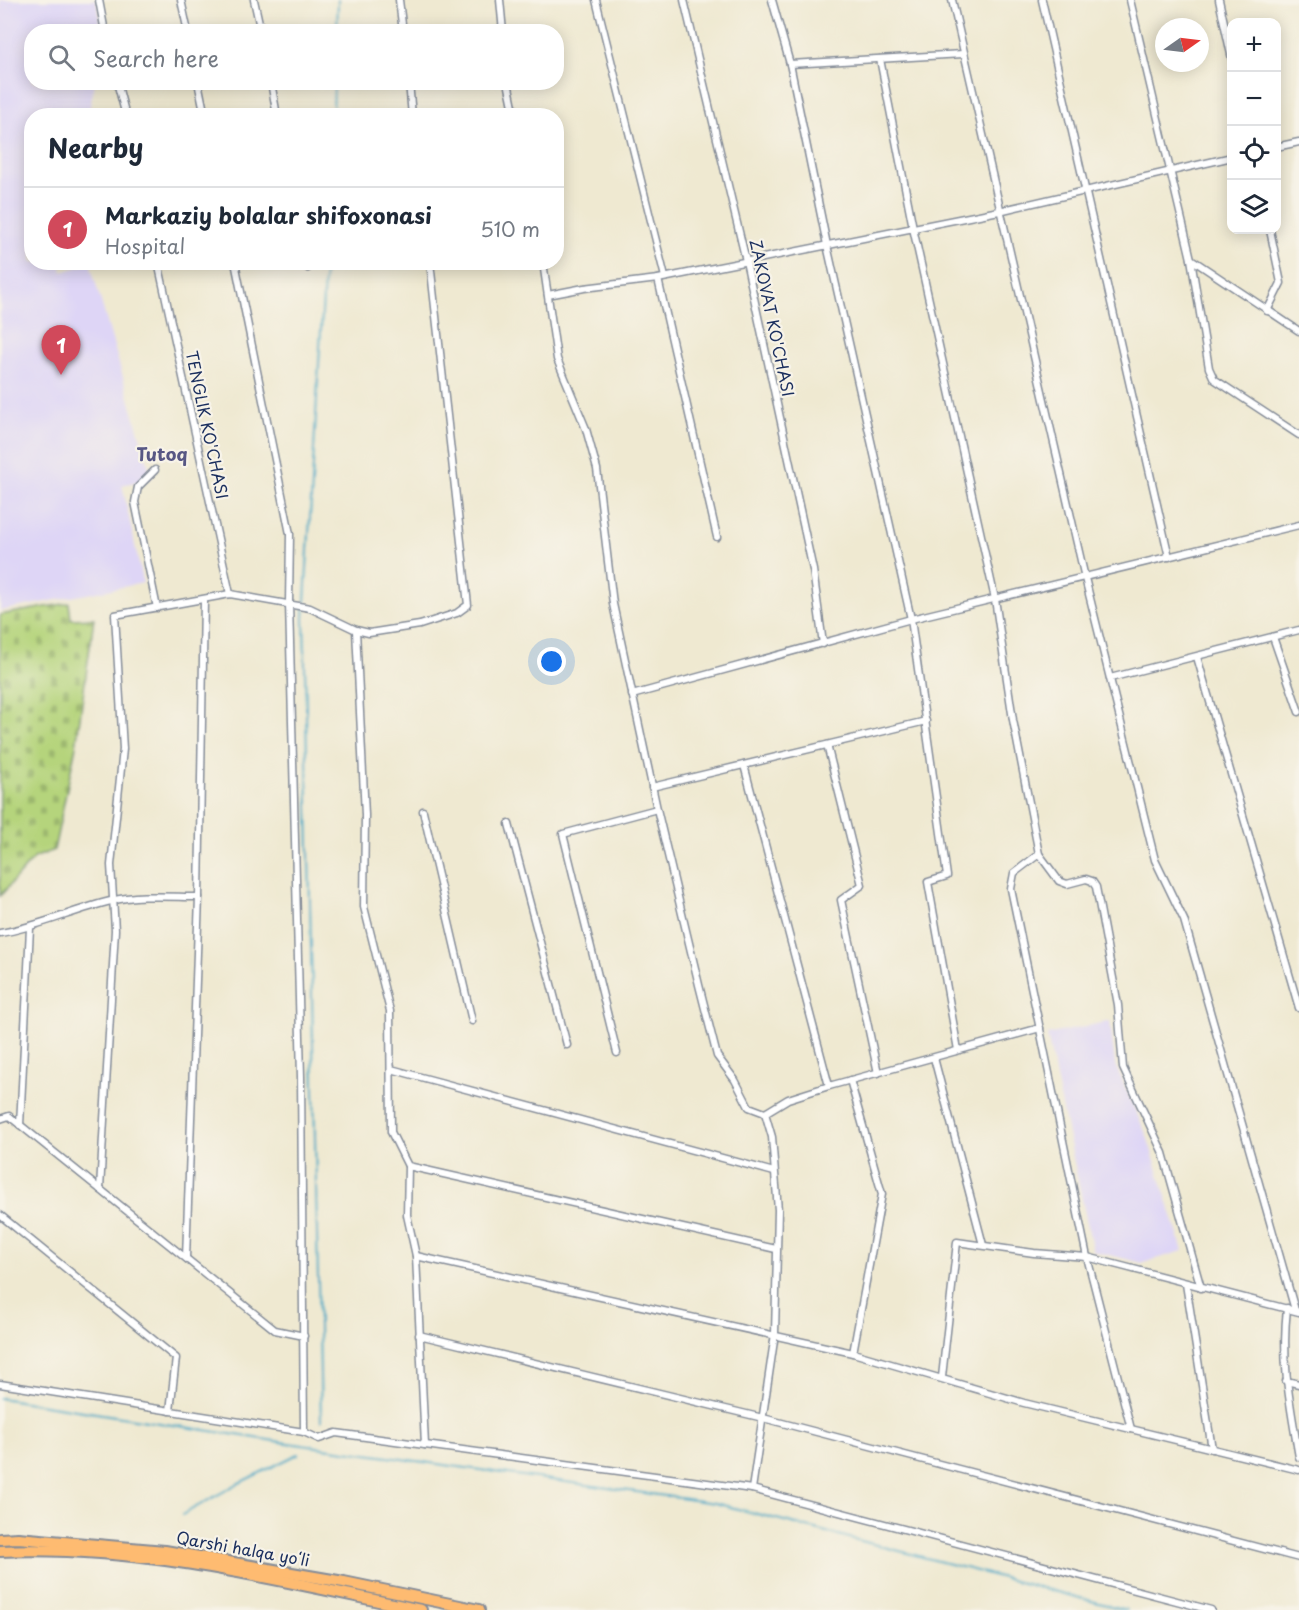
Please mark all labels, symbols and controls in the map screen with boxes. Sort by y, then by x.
north arrow [1155,18,1209,72]
map controls [1227,18,1281,234]
button: + [1227,18,1281,72]
search box [24,24,564,90]
icon: search [45,41,78,74]
text: Search here [93,41,219,74]
button: − [1227,72,1281,126]
button: locate [1227,126,1281,180]
text: Nearby [48,128,143,167]
button: layers [1227,180,1281,234]
text: Markaziy bolalar shifoxonasi [105,198,432,231]
text: 1 [63,214,72,244]
text: 510 m [480,214,540,244]
text: Hospital [105,231,185,261]
street label: ZAKOVAT KO'CHASI [745,237,801,399]
pin: 1 [42,326,80,375]
street label: TENGLIK KO'CHASI [181,348,235,501]
district label: Tutoq [137,440,187,467]
your location [537,647,566,676]
street label: Qarshi halqa yoʻli [175,1524,312,1572]

